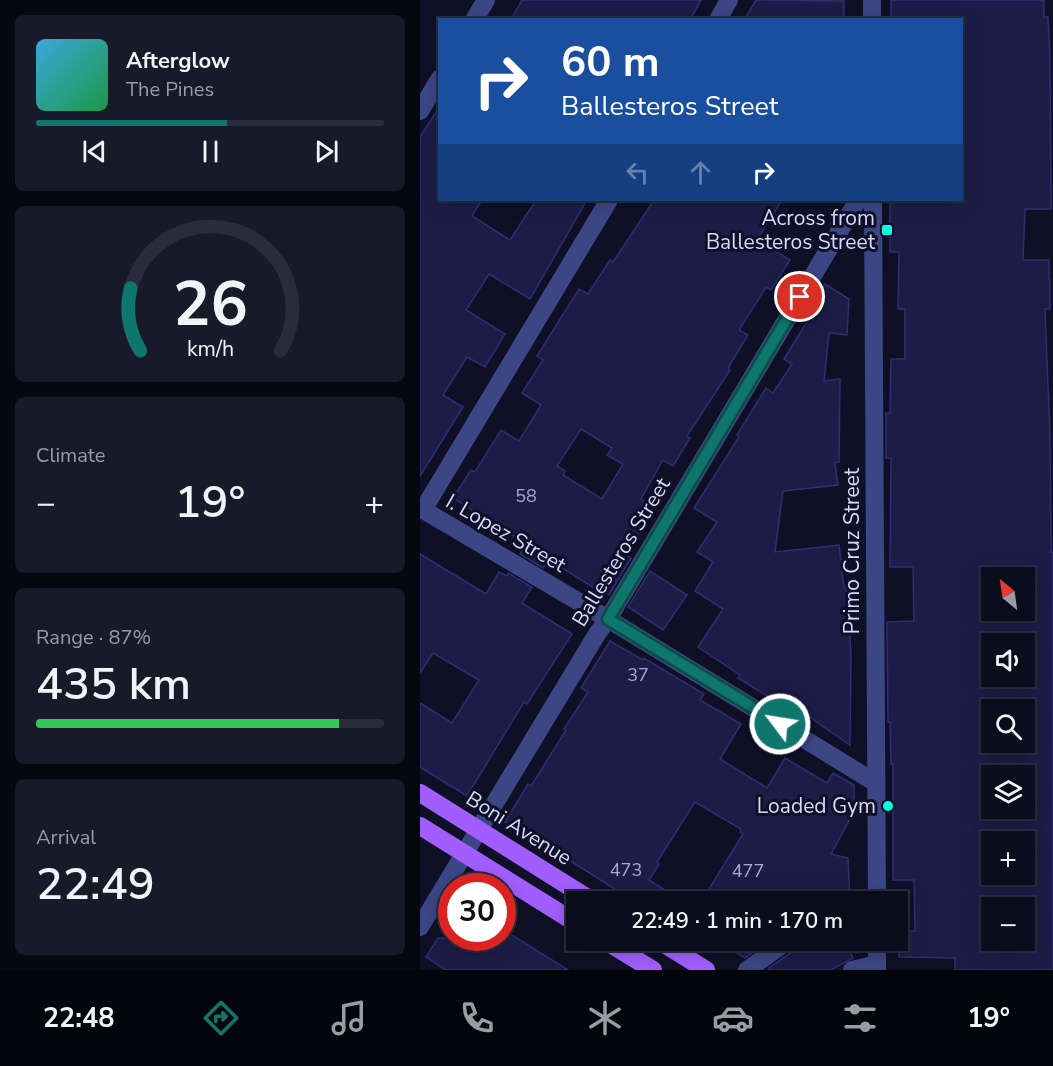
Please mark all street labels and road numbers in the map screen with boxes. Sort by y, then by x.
street label: Primo Cruz Street [838,467,866,634]
street label: Ballesteros Street [565,472,677,632]
street label: I. Lopez Street [441,487,572,579]
street label: Boni Avenue [461,784,577,872]

